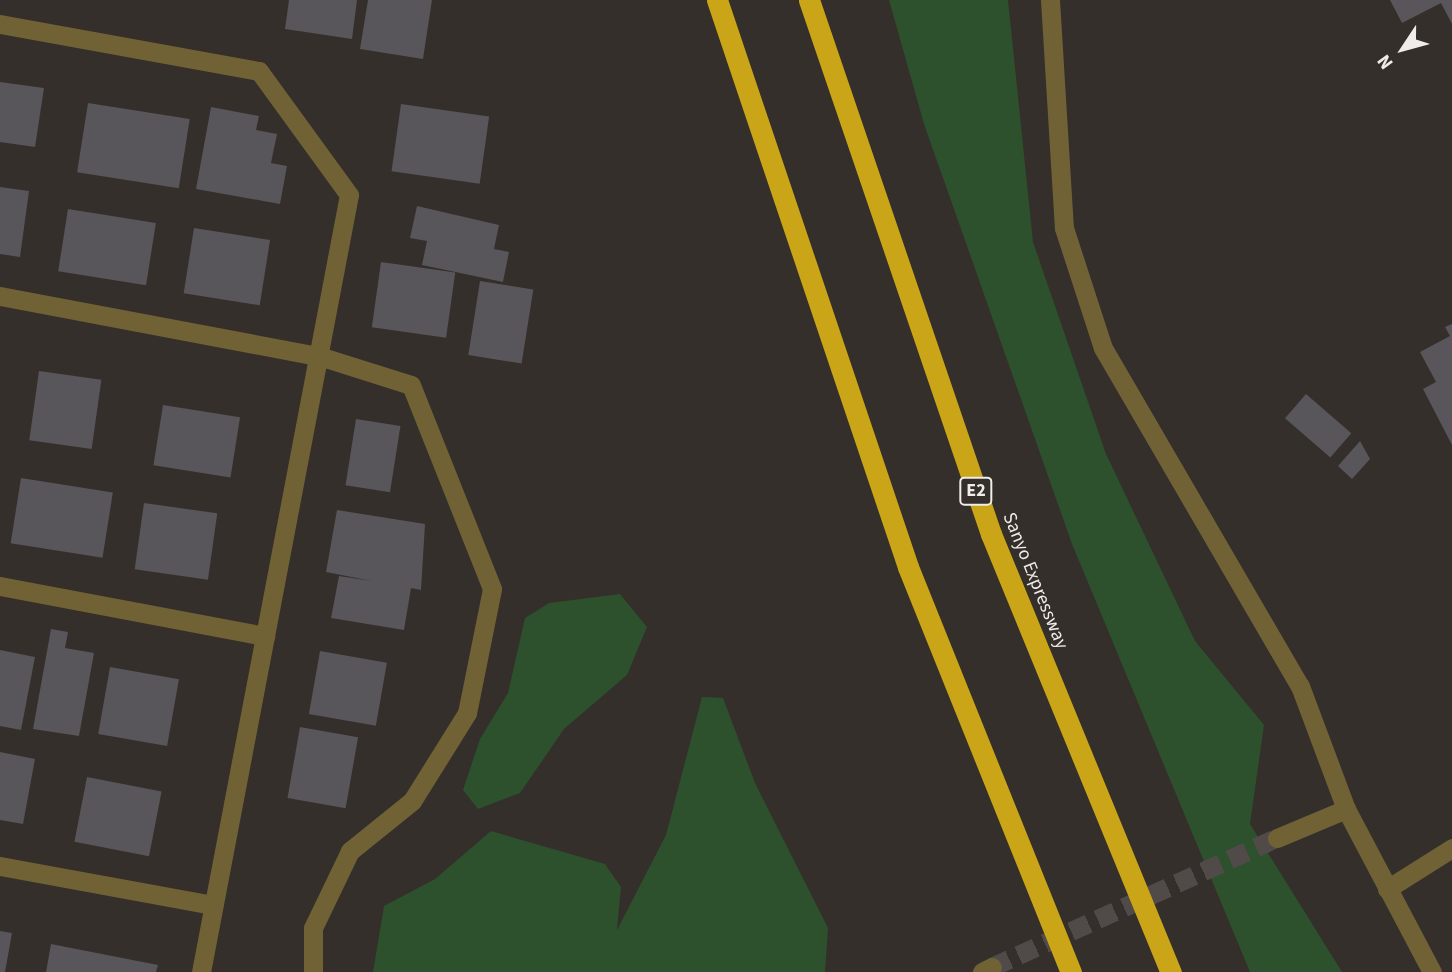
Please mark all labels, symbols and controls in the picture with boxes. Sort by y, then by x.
north arrow [1368,14,1438,84]
text: N [1371,49,1400,75]
road number: E2 [958,476,993,505]
street label: Sanyo Expressway [997,509,1073,653]

